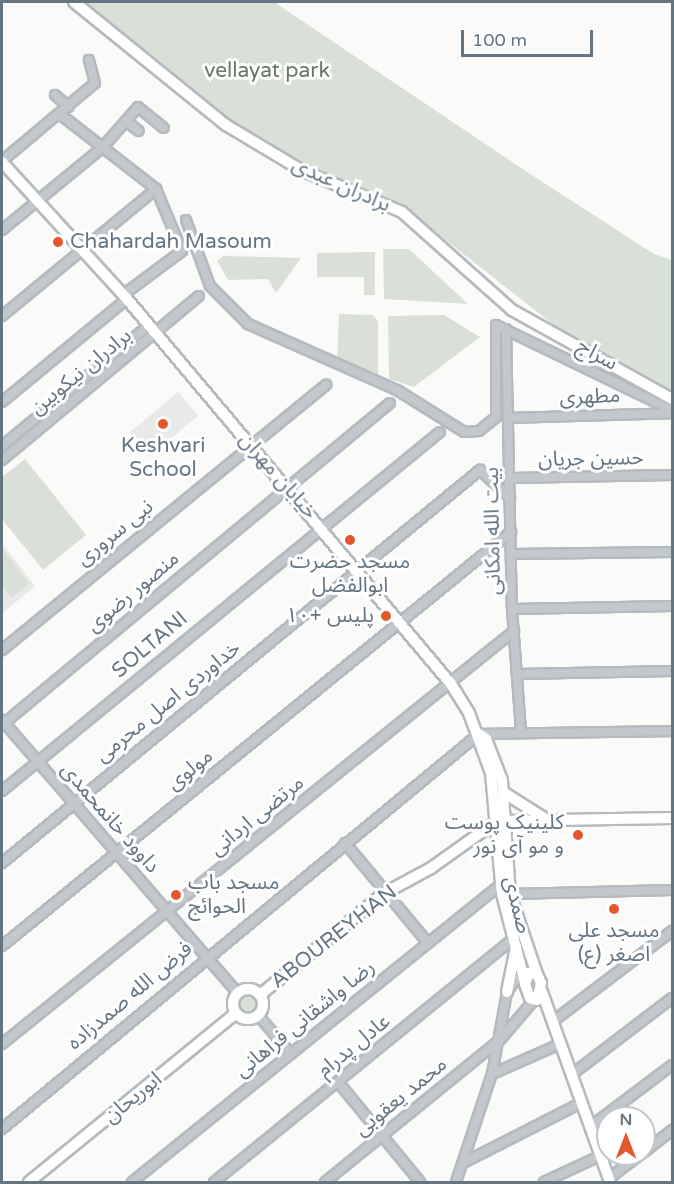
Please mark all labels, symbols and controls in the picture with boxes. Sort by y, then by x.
scale bar [464,18,596,56]
text: 100 m [472,29,527,51]
park label: vellayat park [204,58,330,84]
street label: برادران عبدی [288,152,394,218]
place label: Chahardah Masoum [70,229,272,255]
marker: Chahardah Masoum [51,235,65,249]
street label: برادران نیکوبین [25,323,137,421]
street label: سراج [572,334,622,376]
street label: مطهری [559,383,621,411]
marker: Keshvari School [156,417,170,431]
street label: خیابان مهران [233,427,323,525]
place label: Keshvari School [121,433,205,483]
street label: حسین جریان [538,445,644,473]
street label: بیت الله امکانی [479,467,507,595]
street label: نبی سروری [71,494,159,572]
marker: مسجد حضرت ابوالفضل [343,533,357,547]
street label: منصور رضوی [82,546,184,638]
place label: مسجد حضرت ابوالفضل [290,549,410,599]
place label: پلیس +۱۰ [286,603,374,629]
street label: SOLTANI [107,606,193,684]
marker: پلیس +۱۰ [379,609,393,623]
street label: خداوردی اصل محرمی [90,636,246,768]
street label: مولوی [162,744,218,796]
street label: داوود خانمحمدی [55,758,165,878]
street label: مرتضی اردانی [205,770,309,862]
place label: کلینیک پوست و مو آی نور [445,810,564,860]
marker: کلینیک پوست و مو آی نور [569,826,587,844]
place label: مسجد باب‌ الحوائج [188,870,279,920]
street label: صمدی [498,874,536,936]
street label: ABOUREYHAN [266,880,402,994]
marker: مسجد باب‌ الحوائج [169,888,183,902]
marker: مسجد علی اصغر (ع) [607,902,621,916]
place label: مسجد علی اصغر (ع) [568,918,660,968]
street label: فرض الله صمدزاده [62,936,198,1056]
street label: رضا واشقانی فراهانی [230,955,380,1083]
street label: عادل پدرام [312,1009,396,1083]
street label: محمد یعقوبی [350,1052,452,1142]
street label: ابوریحان [99,1067,167,1129]
north arrow [596,1106,656,1166]
text: N [620,1110,632,1130]

